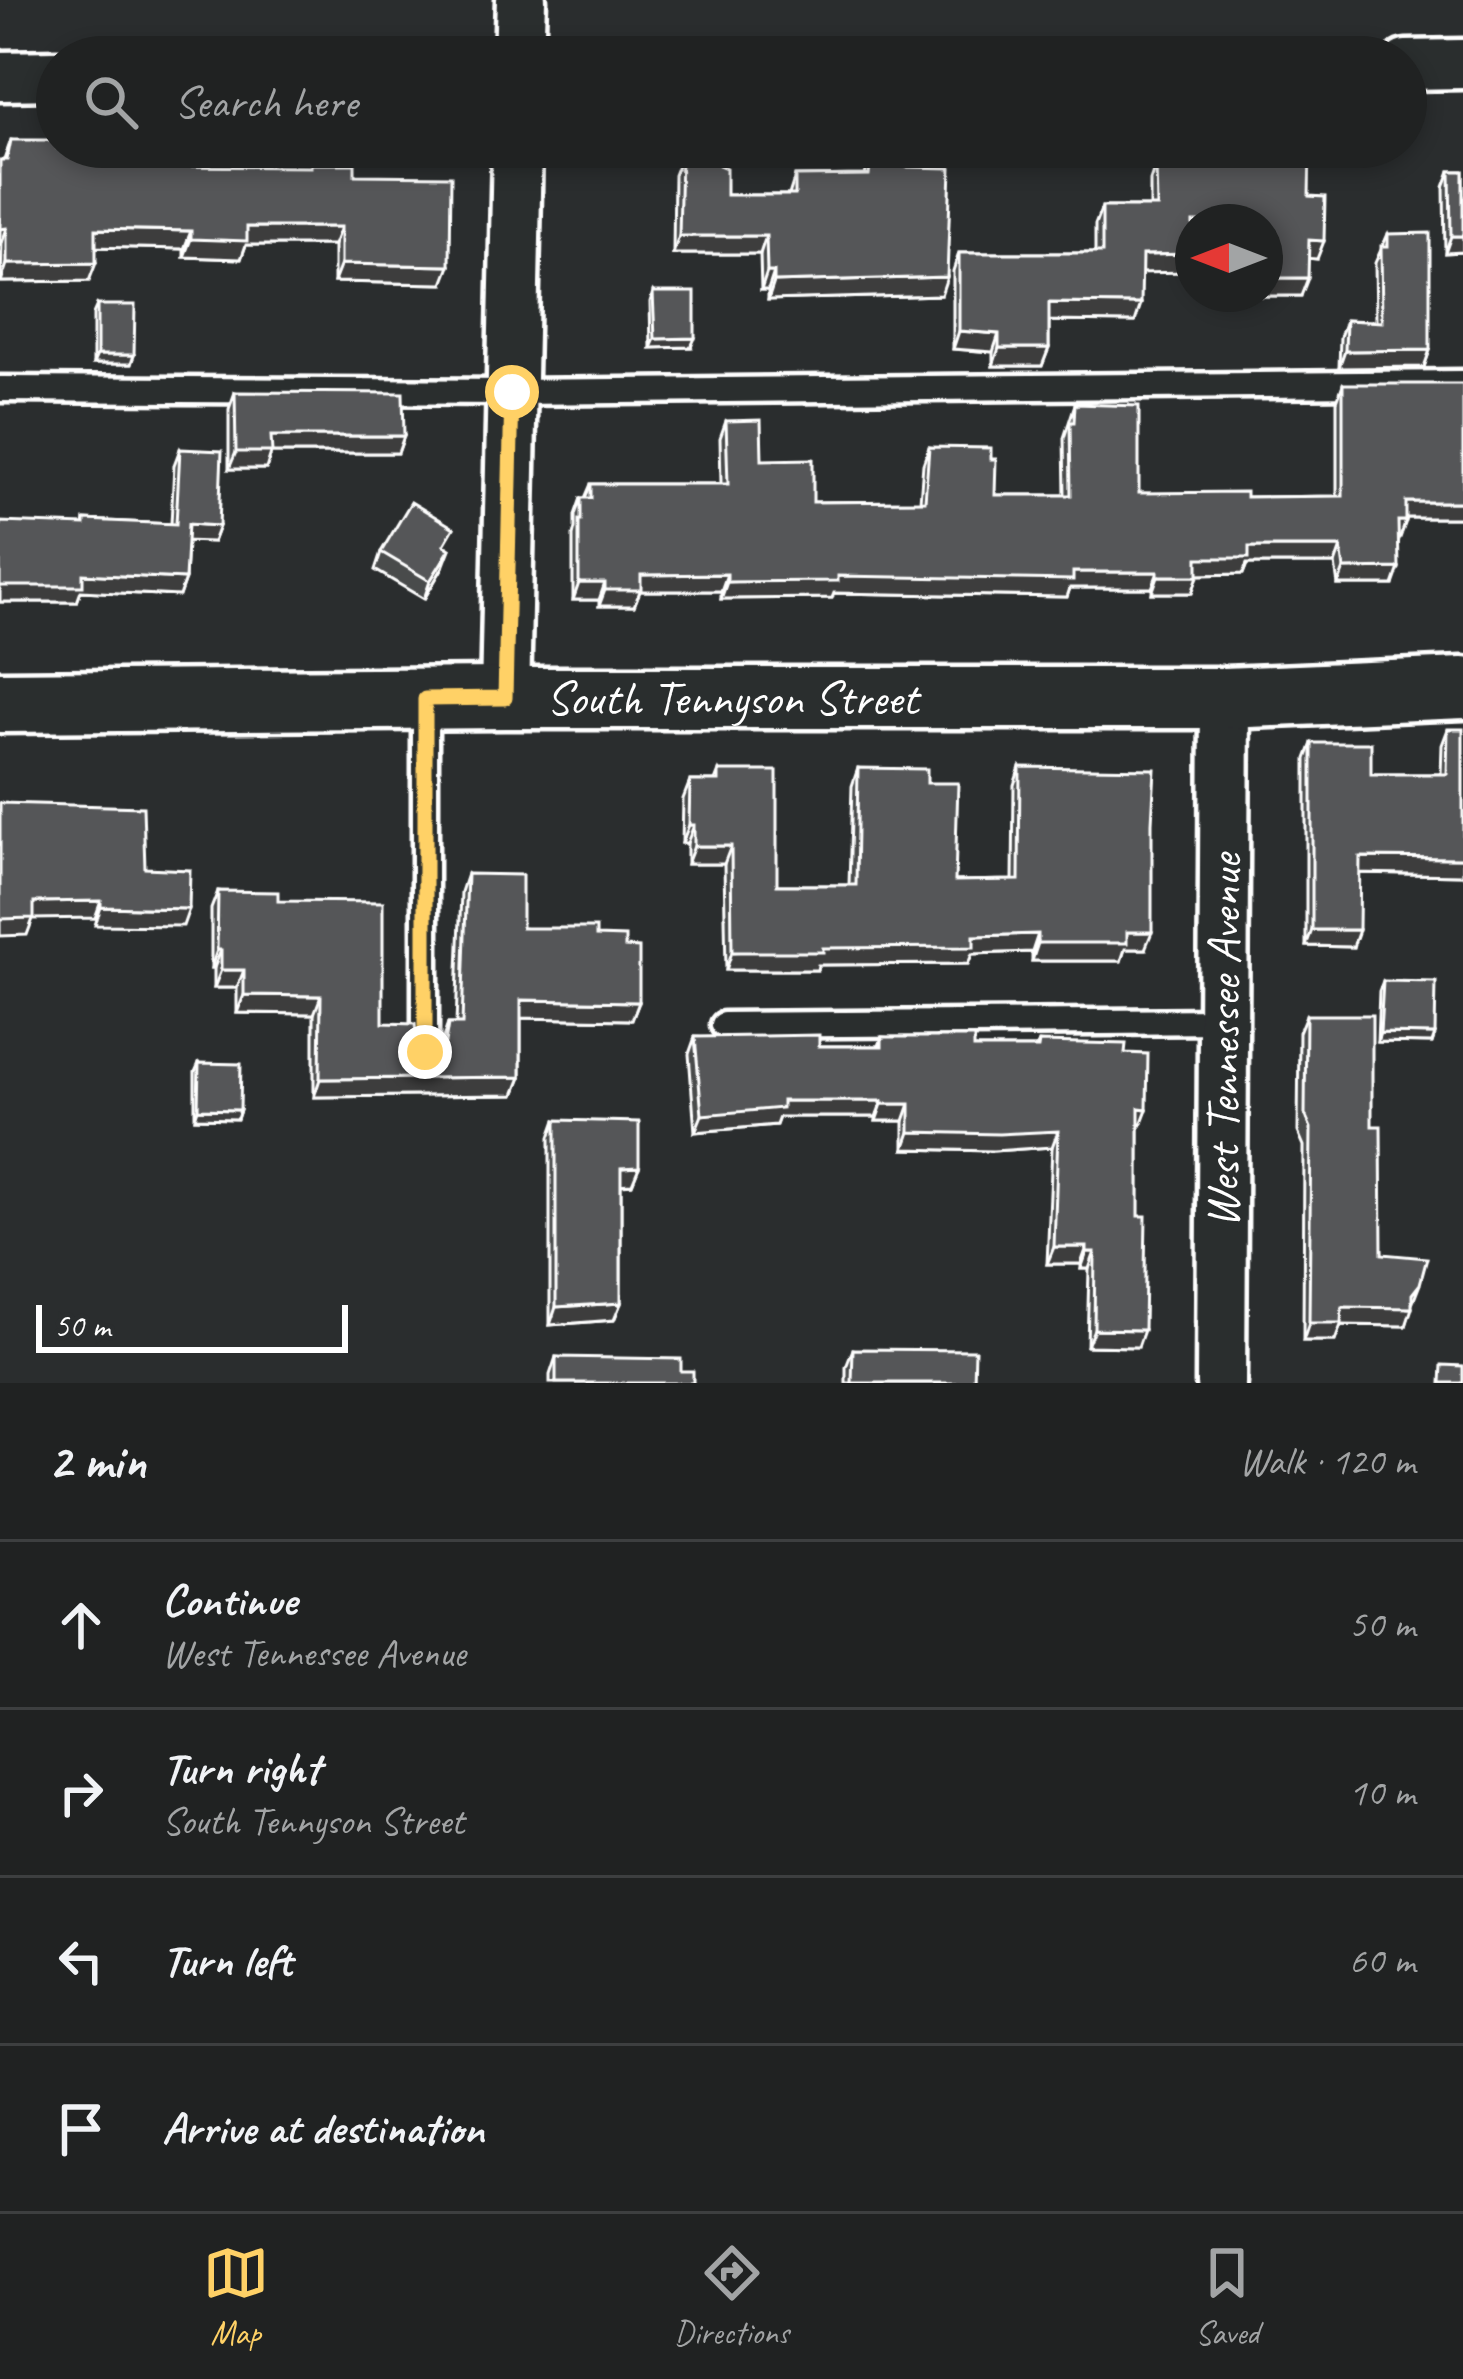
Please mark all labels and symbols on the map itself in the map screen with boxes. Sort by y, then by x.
north arrow [1175,204,1283,312]
route start [485,365,539,419]
street label: South Tennyson Street [546,668,922,728]
street label: West Tennessee Avenue [1192,850,1254,1228]
route end [398,1025,452,1079]
scale bar [36,1299,348,1352]

